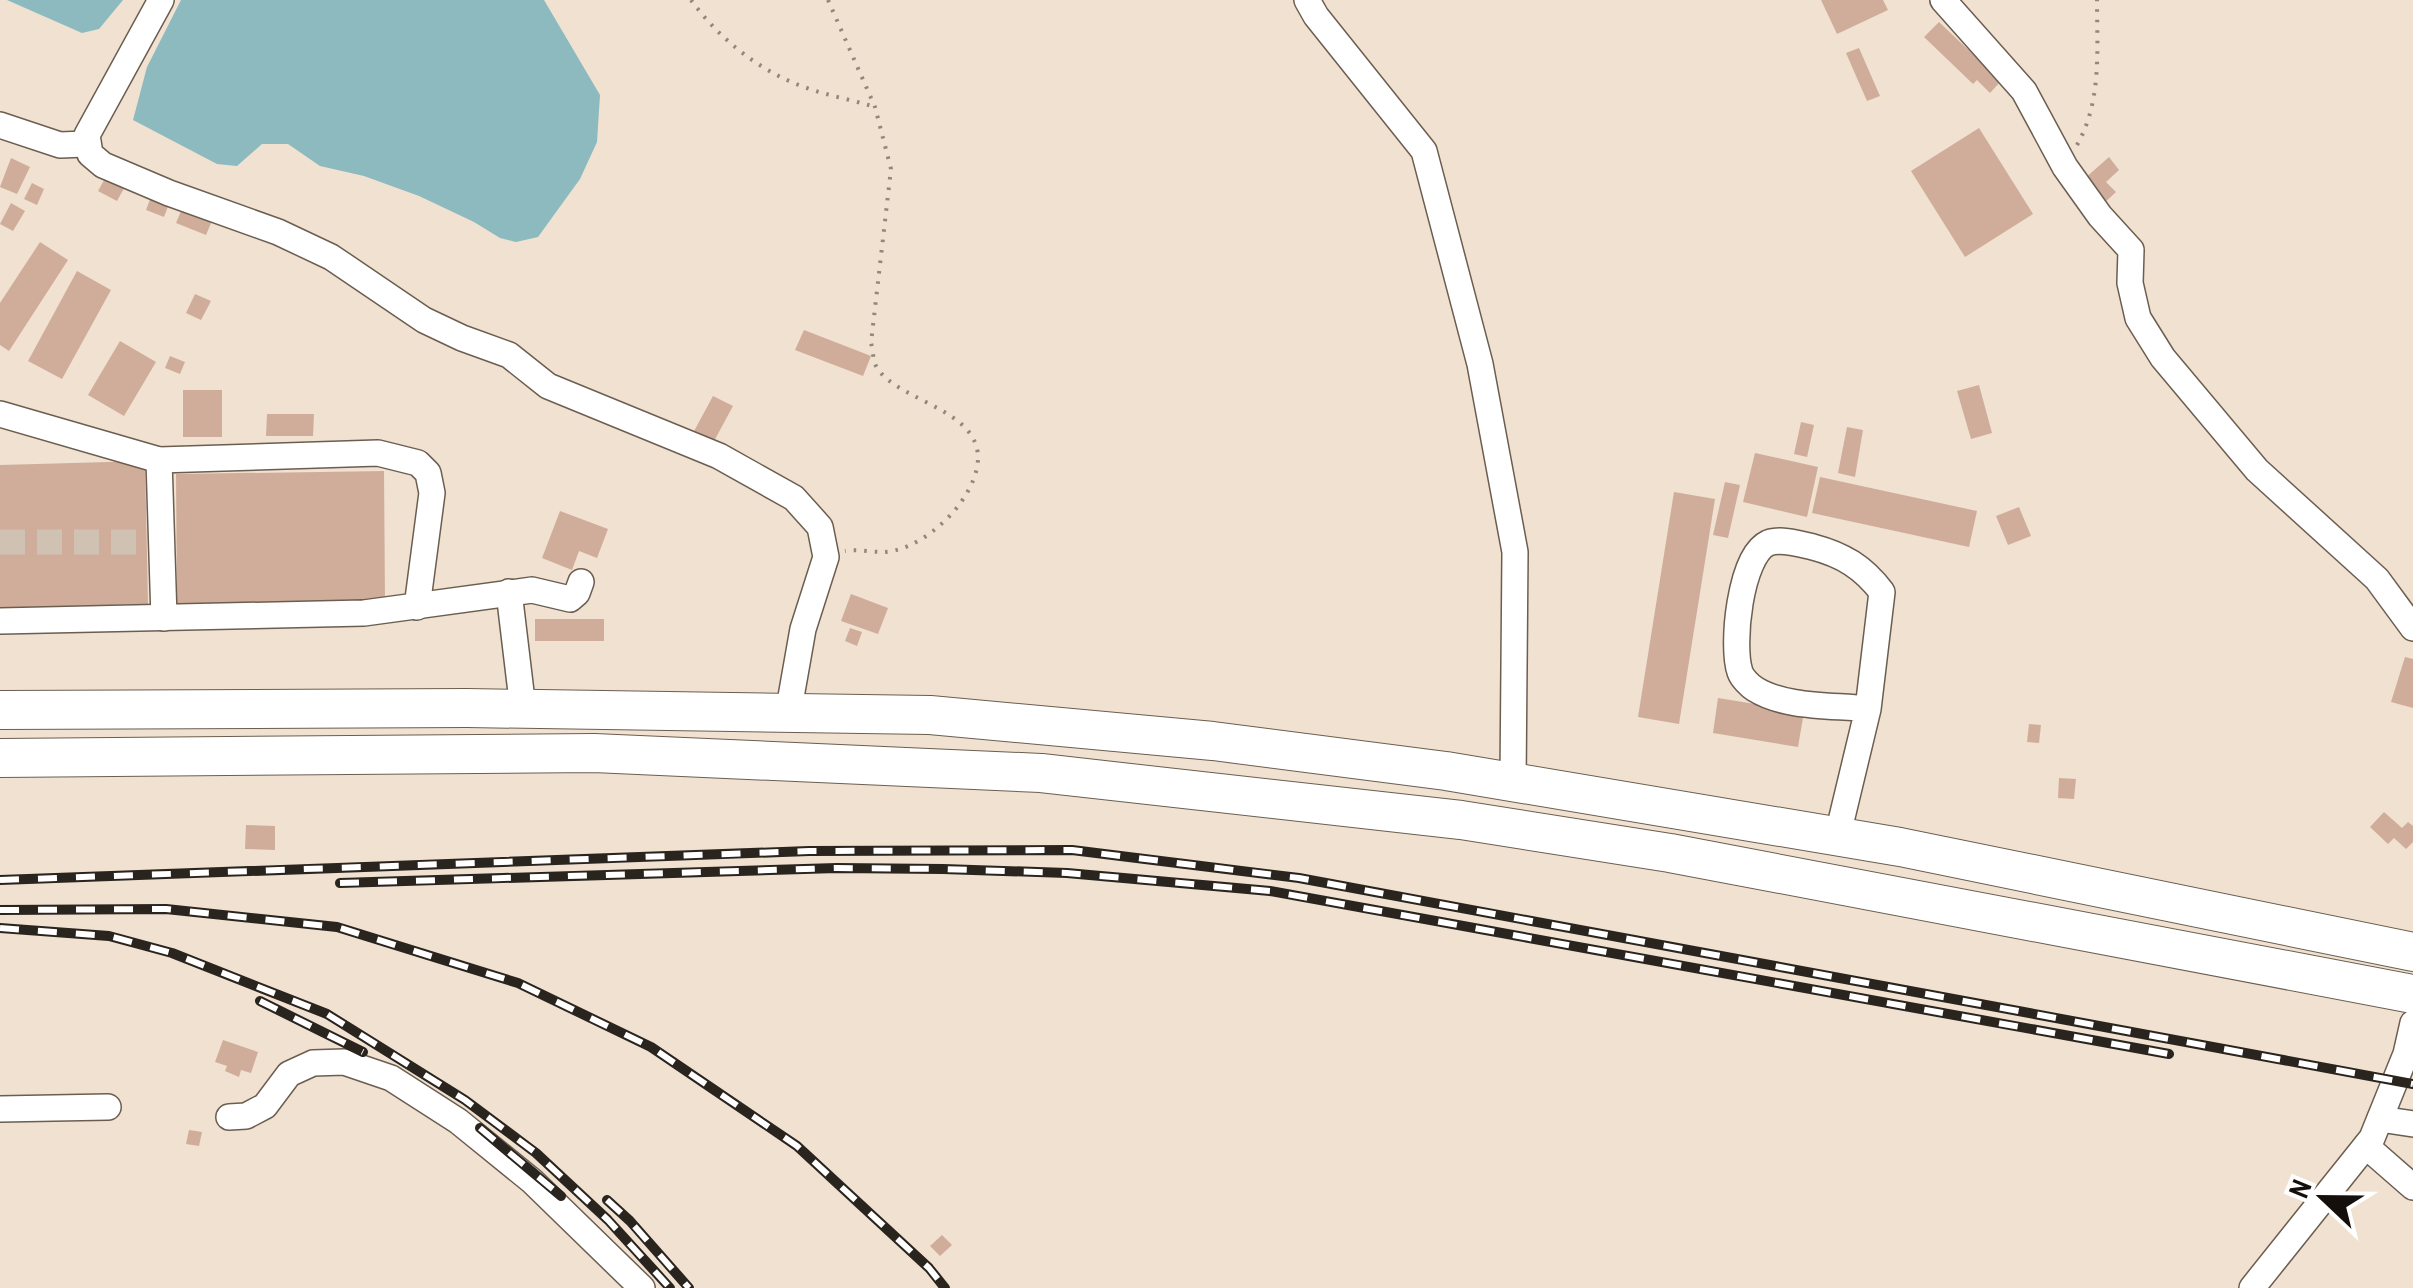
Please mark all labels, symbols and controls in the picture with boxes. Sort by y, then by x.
north arrow [2273,1148,2373,1248]
text: N [2279,1174,2321,1203]

